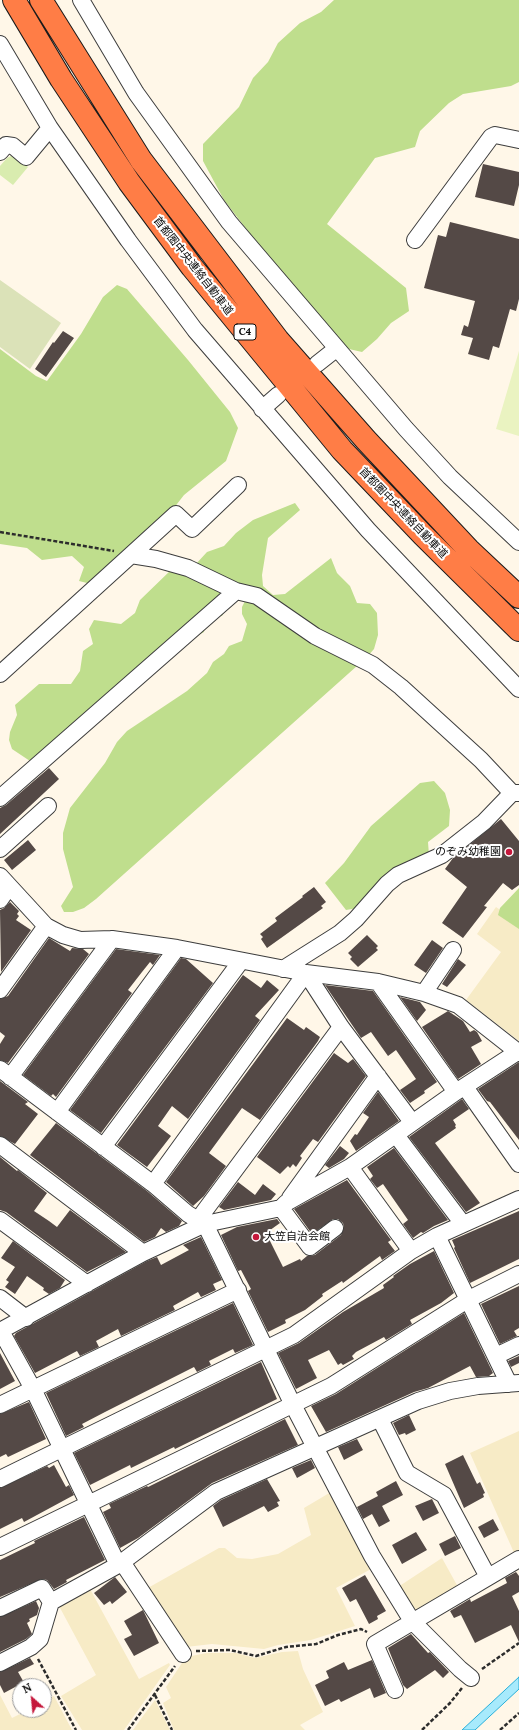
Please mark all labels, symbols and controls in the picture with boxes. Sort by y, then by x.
street label: 首都圏中央連絡自動車道 [151,214,235,318]
road number: C4 [234,324,256,340]
street label: 首都圏中央連絡自動車道 [356,465,450,561]
place label: のぞみ幼稚園 [435,845,501,859]
marker: のぞみ幼稚園 [504,847,514,857]
place label: 大笠自治会館 [264,1230,330,1244]
marker: 大笠自治会館 [251,1232,261,1242]
north arrow [12,1678,52,1718]
text: N [20,1680,34,1696]

